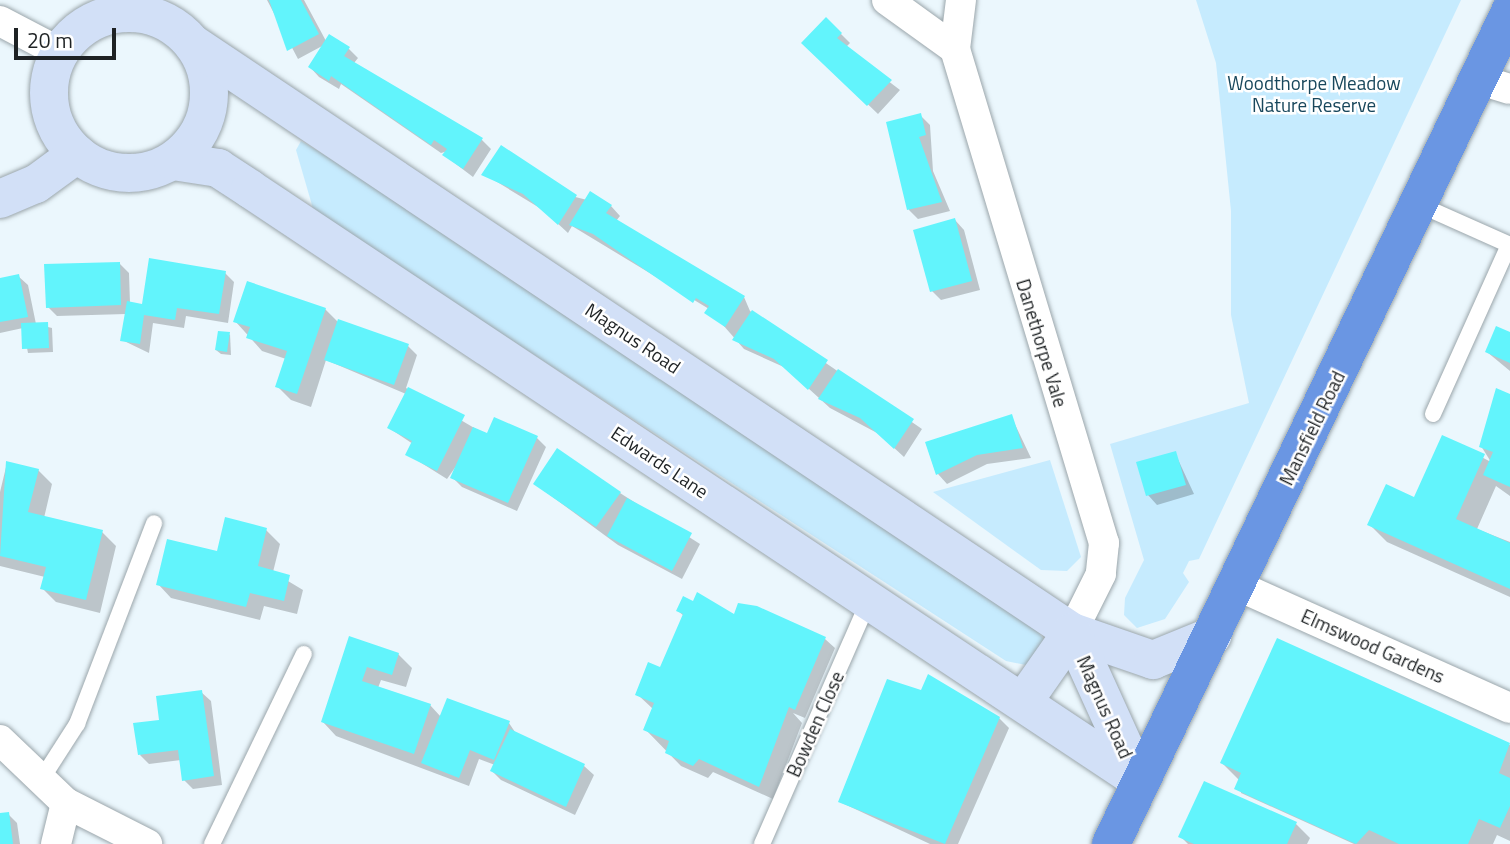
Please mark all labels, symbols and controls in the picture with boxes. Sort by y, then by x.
scale bar [18,14,119,58]
text: 20 m [27,24,73,56]
park label: Woodthorpe Meadow Nature Reserve [1227,72,1401,116]
street label: Danethorpe Vale [1012,276,1072,410]
street label: Magnus Road [581,298,685,378]
street label: Mansfield Road [1275,367,1349,489]
street label: Edwards Lane [607,421,713,503]
street label: Elmswood Gardens [1298,604,1448,688]
street label: Magnus Road [1072,652,1138,762]
street label: Bowden Close [782,668,848,780]

